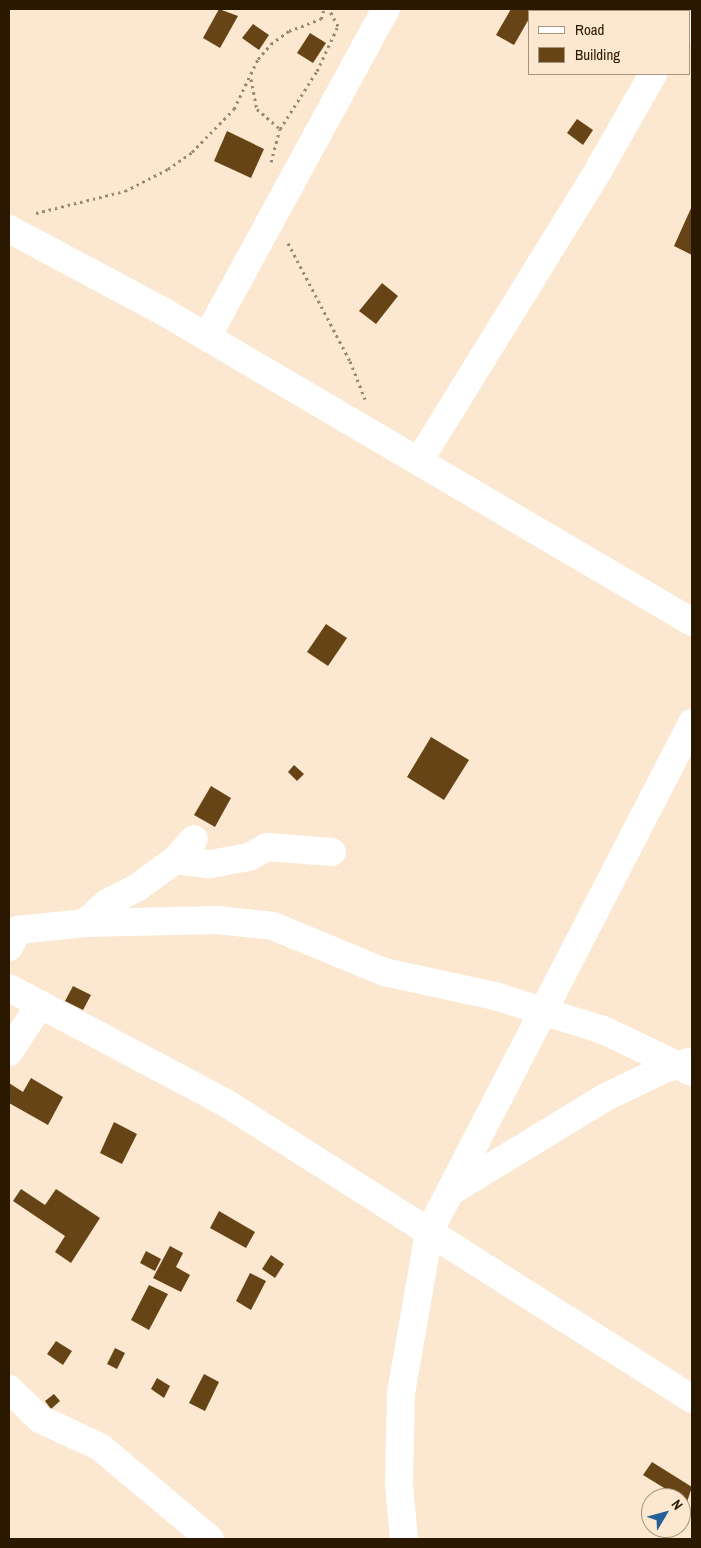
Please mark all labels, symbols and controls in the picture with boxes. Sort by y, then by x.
legend [528,10,691,75]
text: Road [575,19,604,40]
text: Building [575,44,620,65]
north arrow [641,1488,691,1538]
text: N [667,1496,687,1513]

